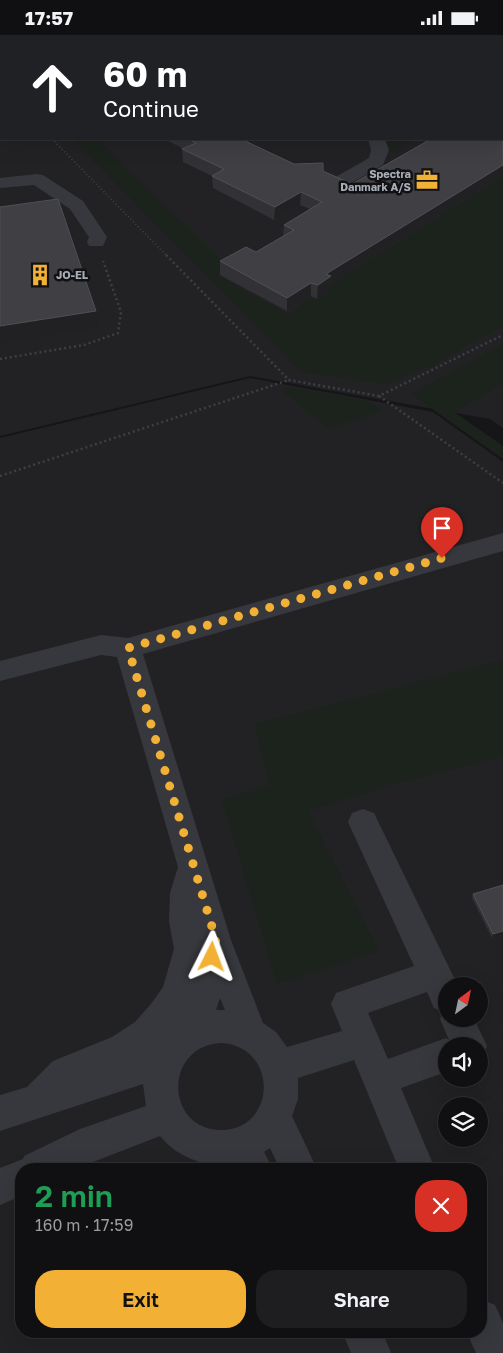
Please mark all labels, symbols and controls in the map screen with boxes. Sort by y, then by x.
text: 17:57 [25,6,73,29]
text: 60 m [103,53,187,95]
icon: ahead [20,55,85,120]
text: Continue [103,95,199,122]
place label: Spectra Danmark A/S [340,167,411,193]
office icon: Spectra Danmark A/S [414,167,440,193]
building icon: JO-EL [27,262,53,288]
place label: JO-EL [56,268,89,281]
pin [421,507,463,558]
icon: arrive [428,514,456,542]
position arrow [185,930,237,982]
north arrow [438,977,488,1027]
map controls [438,977,488,1147]
button: sound [438,1037,488,1087]
button: layers [438,1097,488,1147]
text: 2 min [35,1178,113,1214]
button: close [415,1180,467,1232]
text: 160 m · 17:59 [35,1215,133,1235]
button: Exit [35,1270,246,1328]
button: Share [256,1270,467,1328]

